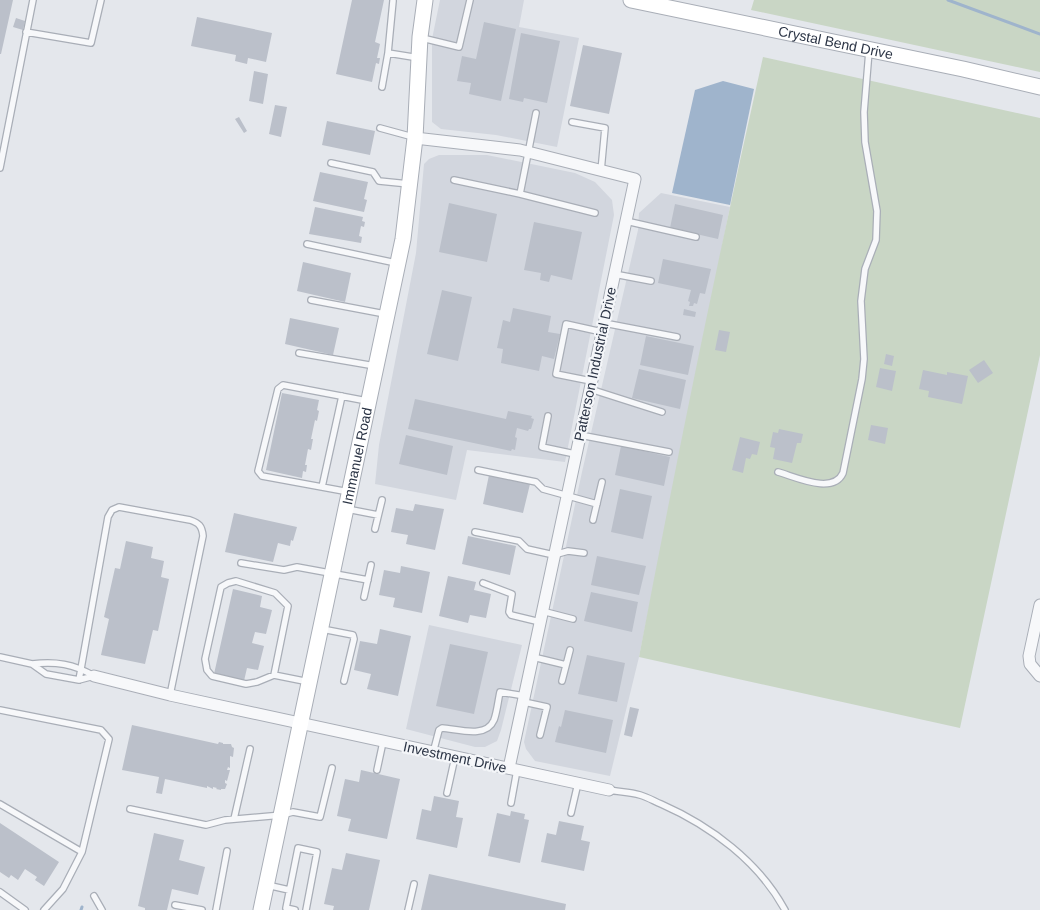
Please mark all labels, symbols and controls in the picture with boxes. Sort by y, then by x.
street label: Crystal Bend Drive [777,23,895,62]
street label: Patterson Industrial Drive [571,285,619,443]
street label: Immanuel Road [339,406,375,506]
street label: Investment Drive [402,738,508,776]

